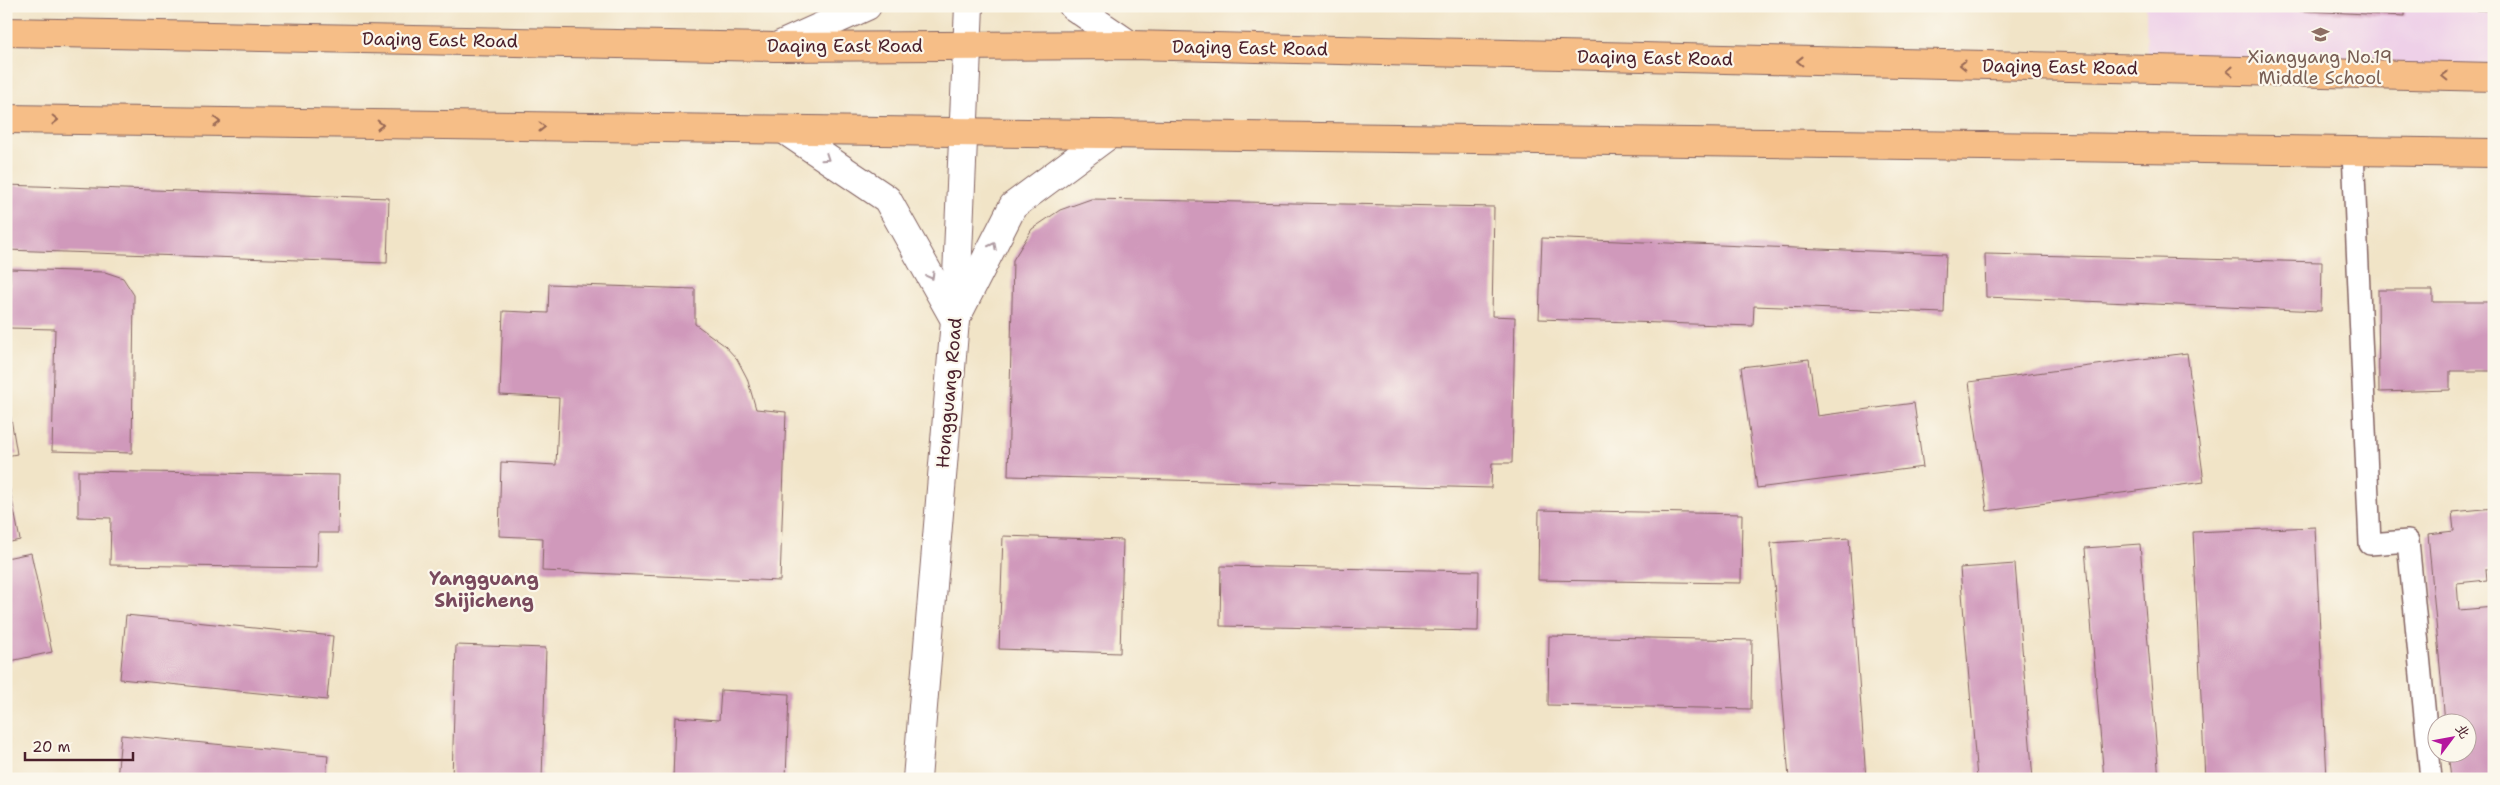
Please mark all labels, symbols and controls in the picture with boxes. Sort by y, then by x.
school or university icon: Xiangyang No.19 Middle School [2310,24,2330,44]
street label: Daqing East Road [362,27,518,53]
street label: Daqing East Road [767,34,923,58]
street label: Daqing East Road [1172,35,1328,61]
street label: Daqing East Road [1577,45,1733,71]
place label: Xiangyang No.19 Middle School [2248,45,2392,90]
street label: Daqing East Road [1982,54,2138,80]
one-way arrow [1796,56,1804,66]
one-way arrow [1958,60,1966,70]
one-way arrow [2226,66,2234,76]
one-way arrow [2441,71,2448,81]
one-way arrow [52,115,59,125]
one-way arrow [214,117,222,128]
one-way arrow [376,120,384,130]
one-way arrow [539,122,547,132]
one-way arrow [820,152,830,161]
one-way arrow [987,242,997,251]
one-way arrow [924,271,934,280]
street label: Hongguang Road [930,317,968,469]
district label: Yangguang Shijicheng [429,566,539,613]
north arrow [2428,712,2478,762]
text: 北 [2452,720,2474,742]
scale bar [25,730,132,762]
text: 20 m [32,737,71,757]

